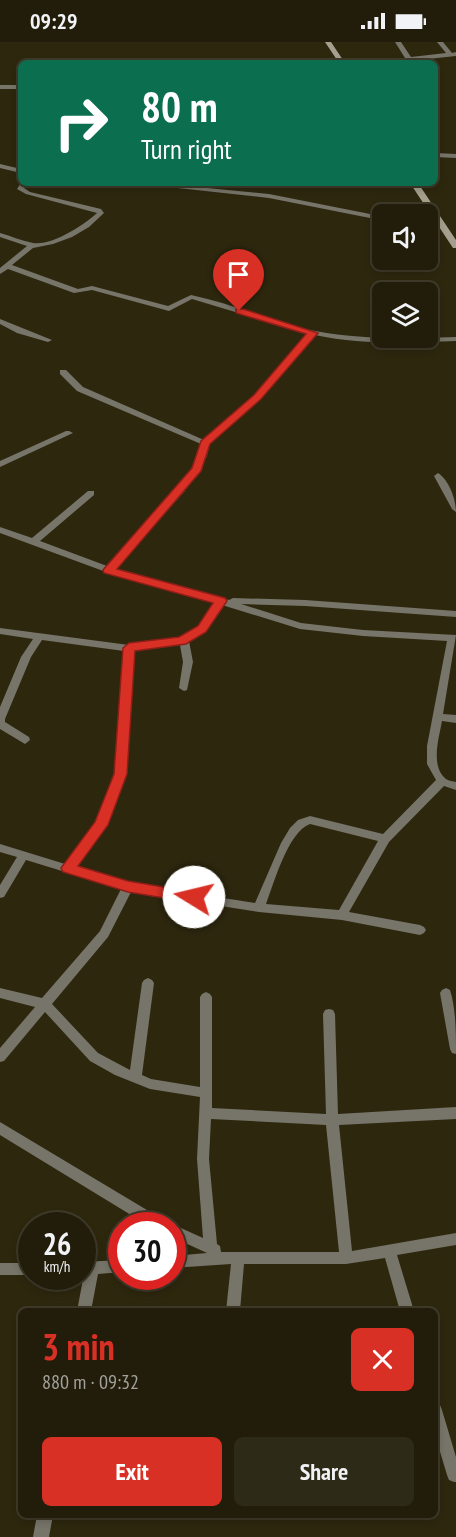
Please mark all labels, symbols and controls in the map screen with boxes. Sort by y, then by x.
text: 09:29 [30,7,78,35]
text: 80 m [141,79,218,134]
icon: right [42,84,120,162]
text: Turn right [141,132,232,166]
map controls [372,204,438,348]
button: sound [372,204,438,270]
pin [213,249,264,311]
icon: arrive [222,258,255,291]
button: layers [372,282,438,348]
position arrow [162,865,226,929]
speed limit sign: 30 [108,1212,186,1290]
text: 26 [43,1224,71,1263]
text: km/h [44,1257,70,1276]
text: 3 min [42,1323,115,1370]
button: close [351,1328,414,1391]
text: 880 m · 09:32 [42,1369,139,1395]
button: Exit [42,1437,222,1506]
button: Share [234,1437,414,1506]

